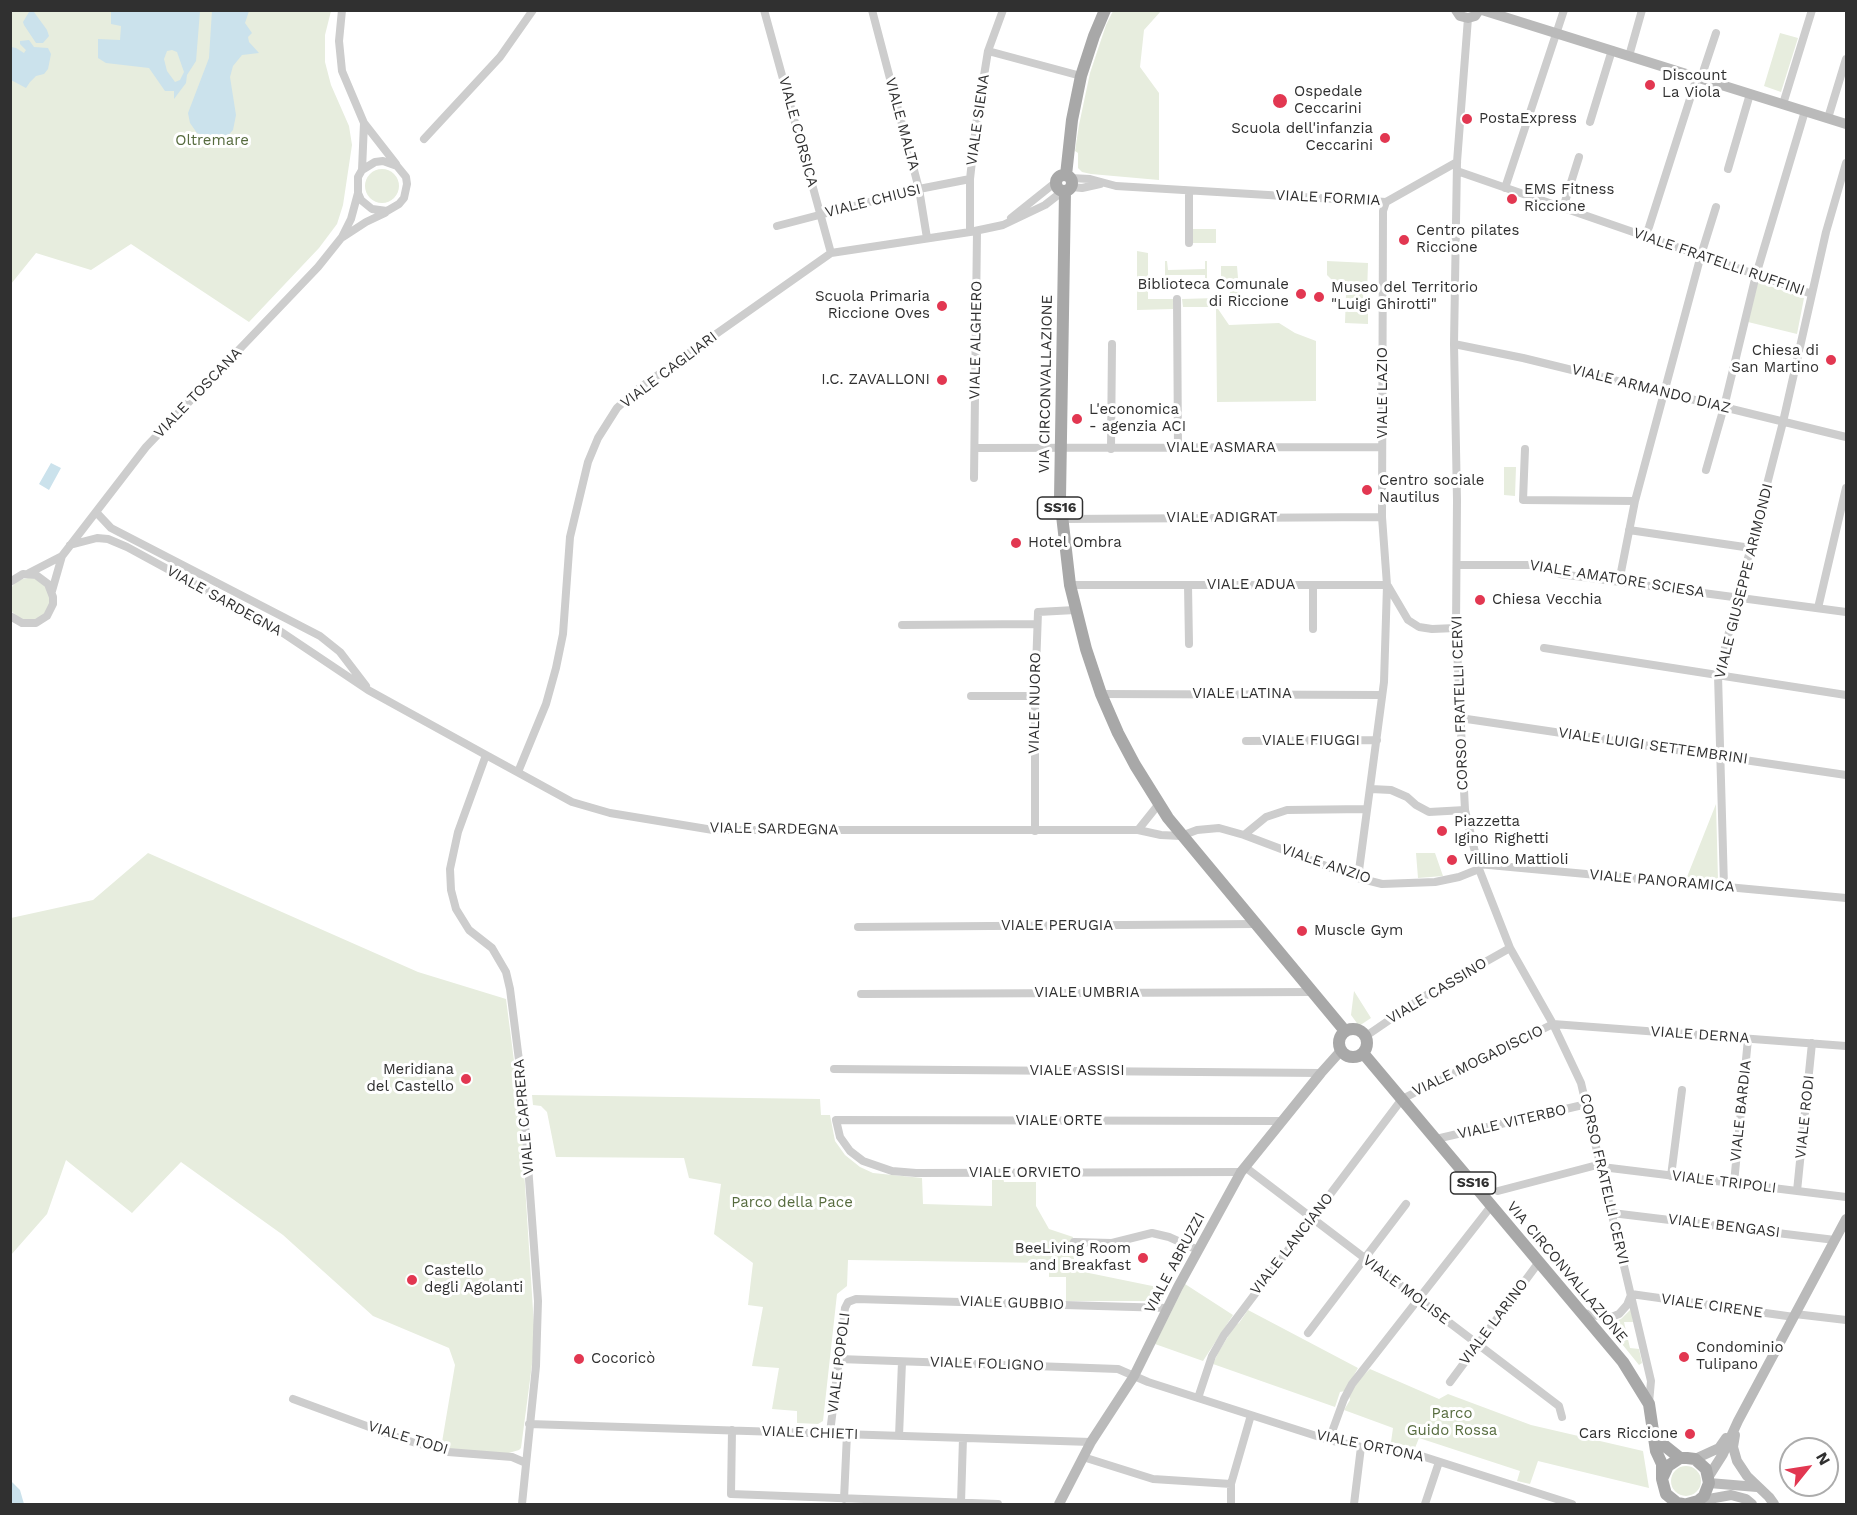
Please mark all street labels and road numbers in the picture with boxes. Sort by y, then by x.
street label: VIALE SIENA [963,73,993,167]
street label: VIALE CORSICA [775,75,821,189]
street label: VIALE MALTA [881,76,923,172]
street label: VIALE CHIUSI [823,180,923,222]
street label: VIALE FORMIA [1275,186,1381,210]
street label: VIALE FRATELLI RUFFINI [1631,224,1807,300]
street label: VIALE ALGHERO [966,280,986,400]
street label: VIA CIRCONVALLAZIONE [1035,295,1057,473]
street label: VIALE CAGLIARI [617,328,721,412]
street label: VIALE TOSCANA [150,344,246,442]
street label: VIALE LAZIO [1374,347,1392,439]
street label: VIALE ARMANDO DIAZ [1570,361,1732,417]
street label: VIALE ASMARA [1166,439,1276,457]
street label: VIALE GIUSEPPE ARIMONDI [1711,482,1777,680]
road number: SS16 [1038,497,1082,519]
street label: VIALE ADIGRAT [1166,509,1278,527]
street label: VIALE AMATORE SCIESA [1528,556,1706,602]
street label: VIALE SARDEGNA [163,562,285,640]
street label: VIALE ADUA [1207,576,1295,594]
street label: CORSO FRATELLI CERVI [1448,615,1472,791]
street label: VIALE NUORO [1025,652,1045,754]
street label: VIALE LATINA [1192,685,1292,703]
street label: VIALE LUIGI SETTEMBRINI [1557,724,1749,768]
street label: VIALE FIUGGI [1262,732,1360,750]
street label: VIALE SARDEGNA [709,819,839,839]
street label: VIALE ANZIO [1279,840,1373,888]
street label: VIALE PANORAMICA [1589,866,1735,896]
street label: VIALE PERUGIA [1001,917,1113,935]
street label: VIALE CASSINO [1384,954,1490,1028]
street label: VIALE UMBRIA [1034,984,1140,1002]
street label: VIALE MOGADISCIO [1410,1021,1546,1101]
street label: VIALE DERNA [1650,1023,1750,1047]
street label: VIALE CAPRERA [510,1058,538,1176]
street label: VIALE BARDIA [1727,1059,1755,1163]
street label: VIALE ASSISI [1029,1062,1125,1080]
street label: VIALE RODI [1792,1074,1818,1160]
street label: CORSO FRATELLI CERVI [1576,1092,1632,1266]
street label: VIALE VITERBO [1456,1101,1568,1143]
street label: VIALE ORTE [1015,1112,1103,1130]
street label: VIALE ORVIETO [969,1164,1081,1182]
street label: VIALE TRIPOLI [1671,1167,1777,1197]
road number: SS16 [1450,1172,1496,1194]
street label: VIALE LANCIANO [1247,1189,1337,1299]
street label: VIA CIRCONVALLAZIONE [1503,1198,1631,1346]
street label: VIALE ABRUZZI [1141,1210,1209,1316]
street label: VIALE BENGASI [1667,1210,1781,1242]
street label: VIALE MOLISE [1359,1251,1453,1329]
street label: VIALE LARINO [1456,1275,1532,1369]
street label: VIALE CIRENE [1660,1290,1764,1322]
street label: VIALE GUBBIO [959,1292,1065,1314]
street label: VIALE POPOLI [824,1311,854,1415]
street label: VIALE FOLIGNO [930,1353,1044,1375]
street label: VIALE TODI [366,1417,450,1459]
street label: VIALE CHIETI [761,1422,859,1444]
street label: VIALE ORTONA [1315,1426,1425,1466]

